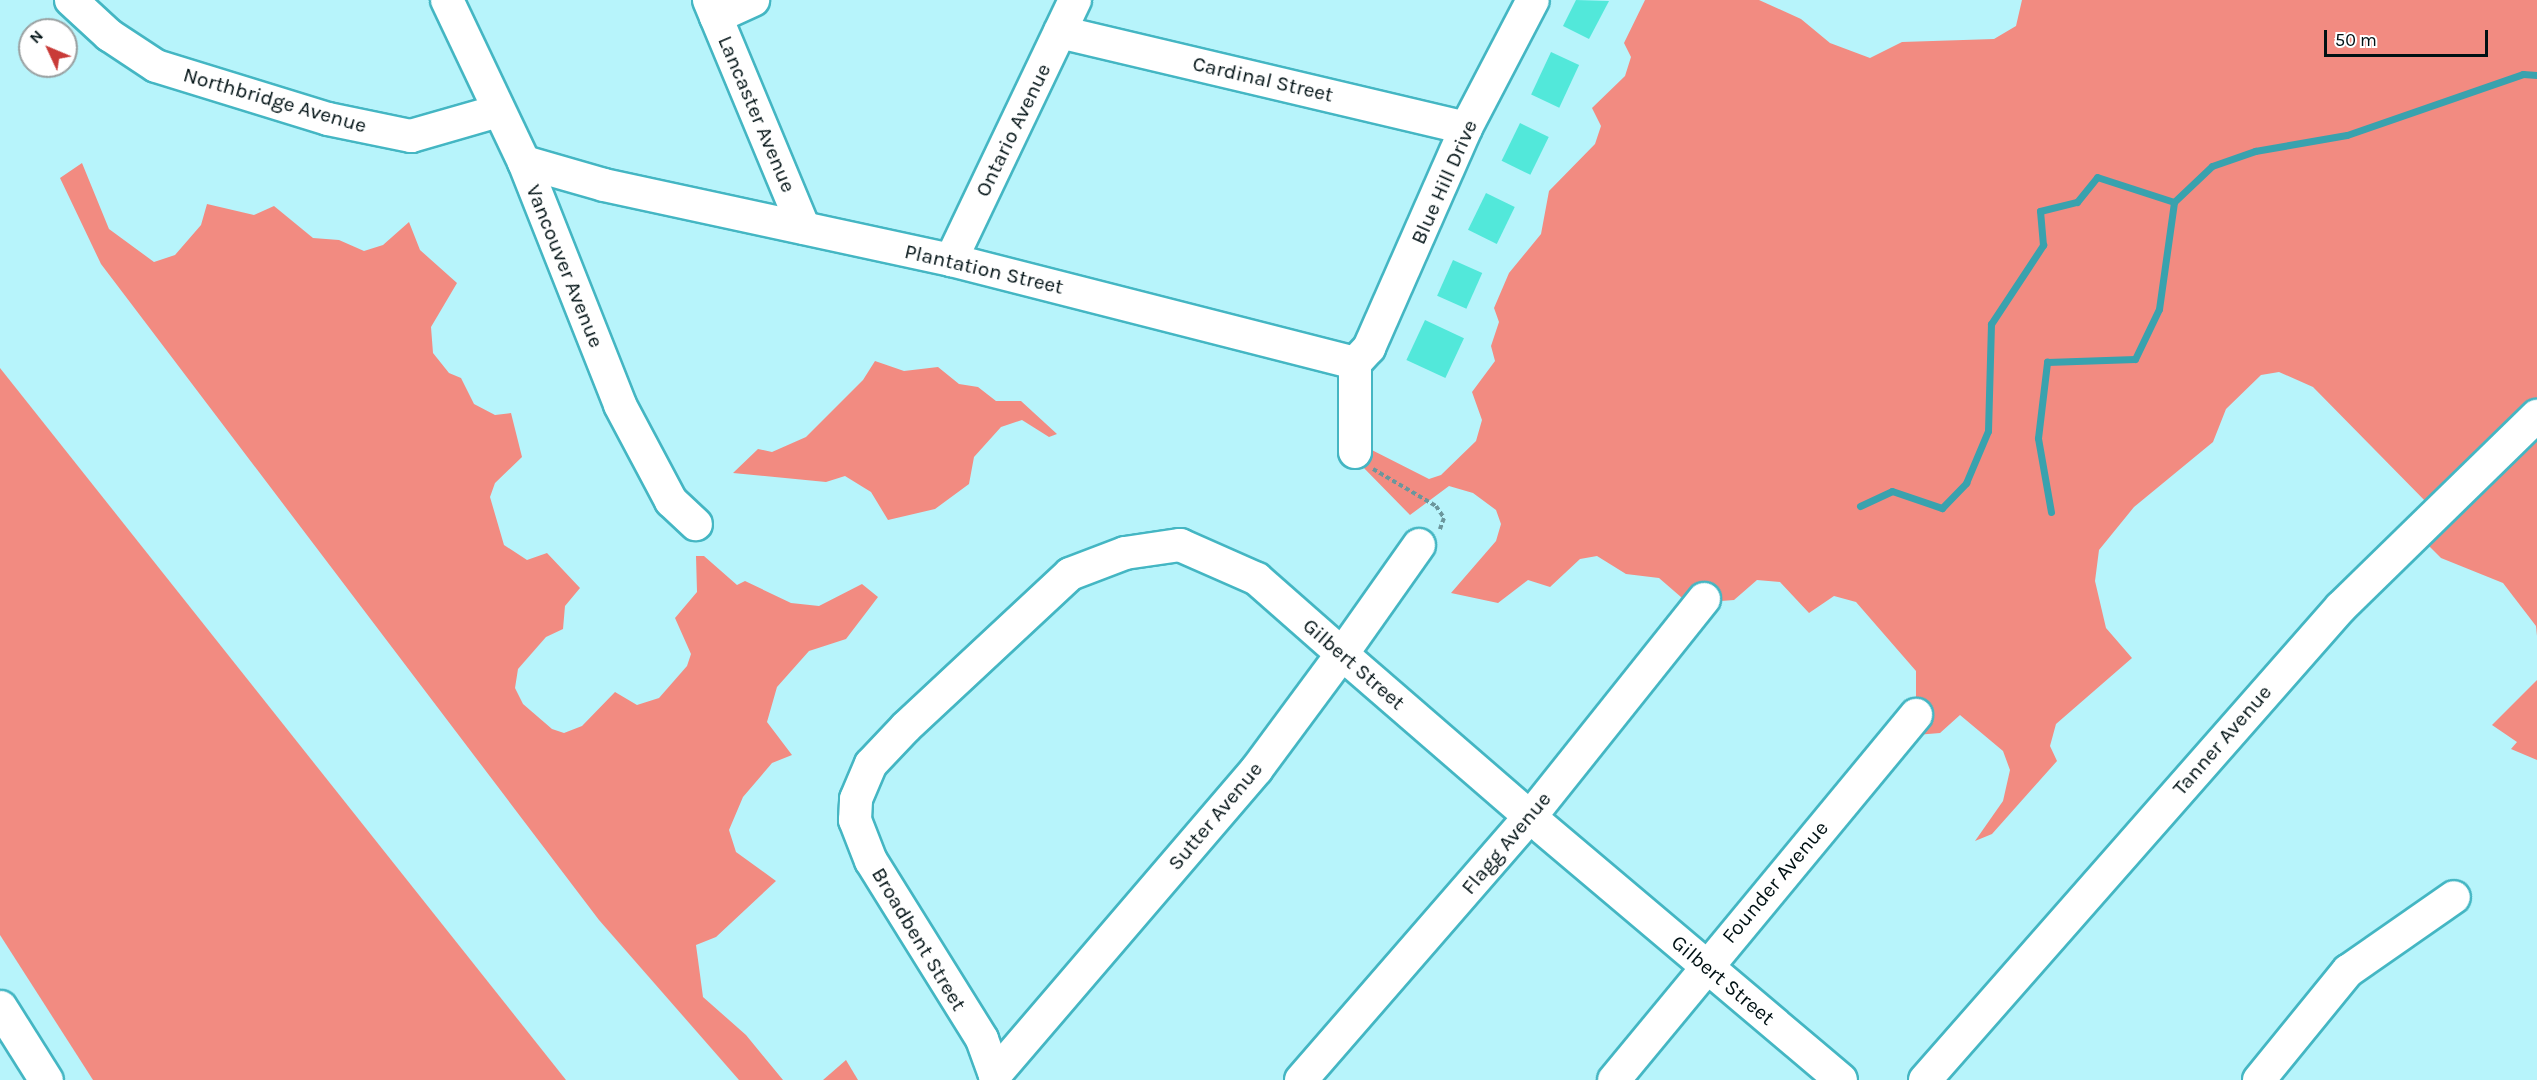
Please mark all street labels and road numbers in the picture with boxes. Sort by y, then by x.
street label: Lancaster Avenue [713,32,801,196]
street label: Cardinal Street [1190,51,1336,107]
street label: Ontario Avenue [970,59,1056,201]
street label: Northbridge Avenue [180,62,370,138]
street label: Blue Hill Drive [1405,116,1483,248]
street label: Vancouver Avenue [521,181,609,351]
street label: Plantation Street [902,238,1066,300]
street label: Gilbert Street [1298,613,1410,715]
street label: Tanner Avenue [2167,680,2277,800]
street label: Sutter Avenue [1162,757,1268,875]
street label: Flagg Avenue [1456,787,1556,899]
street label: Founder Avenue [1716,816,1834,948]
street label: Broadbent Street [866,863,972,1015]
street label: Gilbert Street [1666,930,1780,1030]

